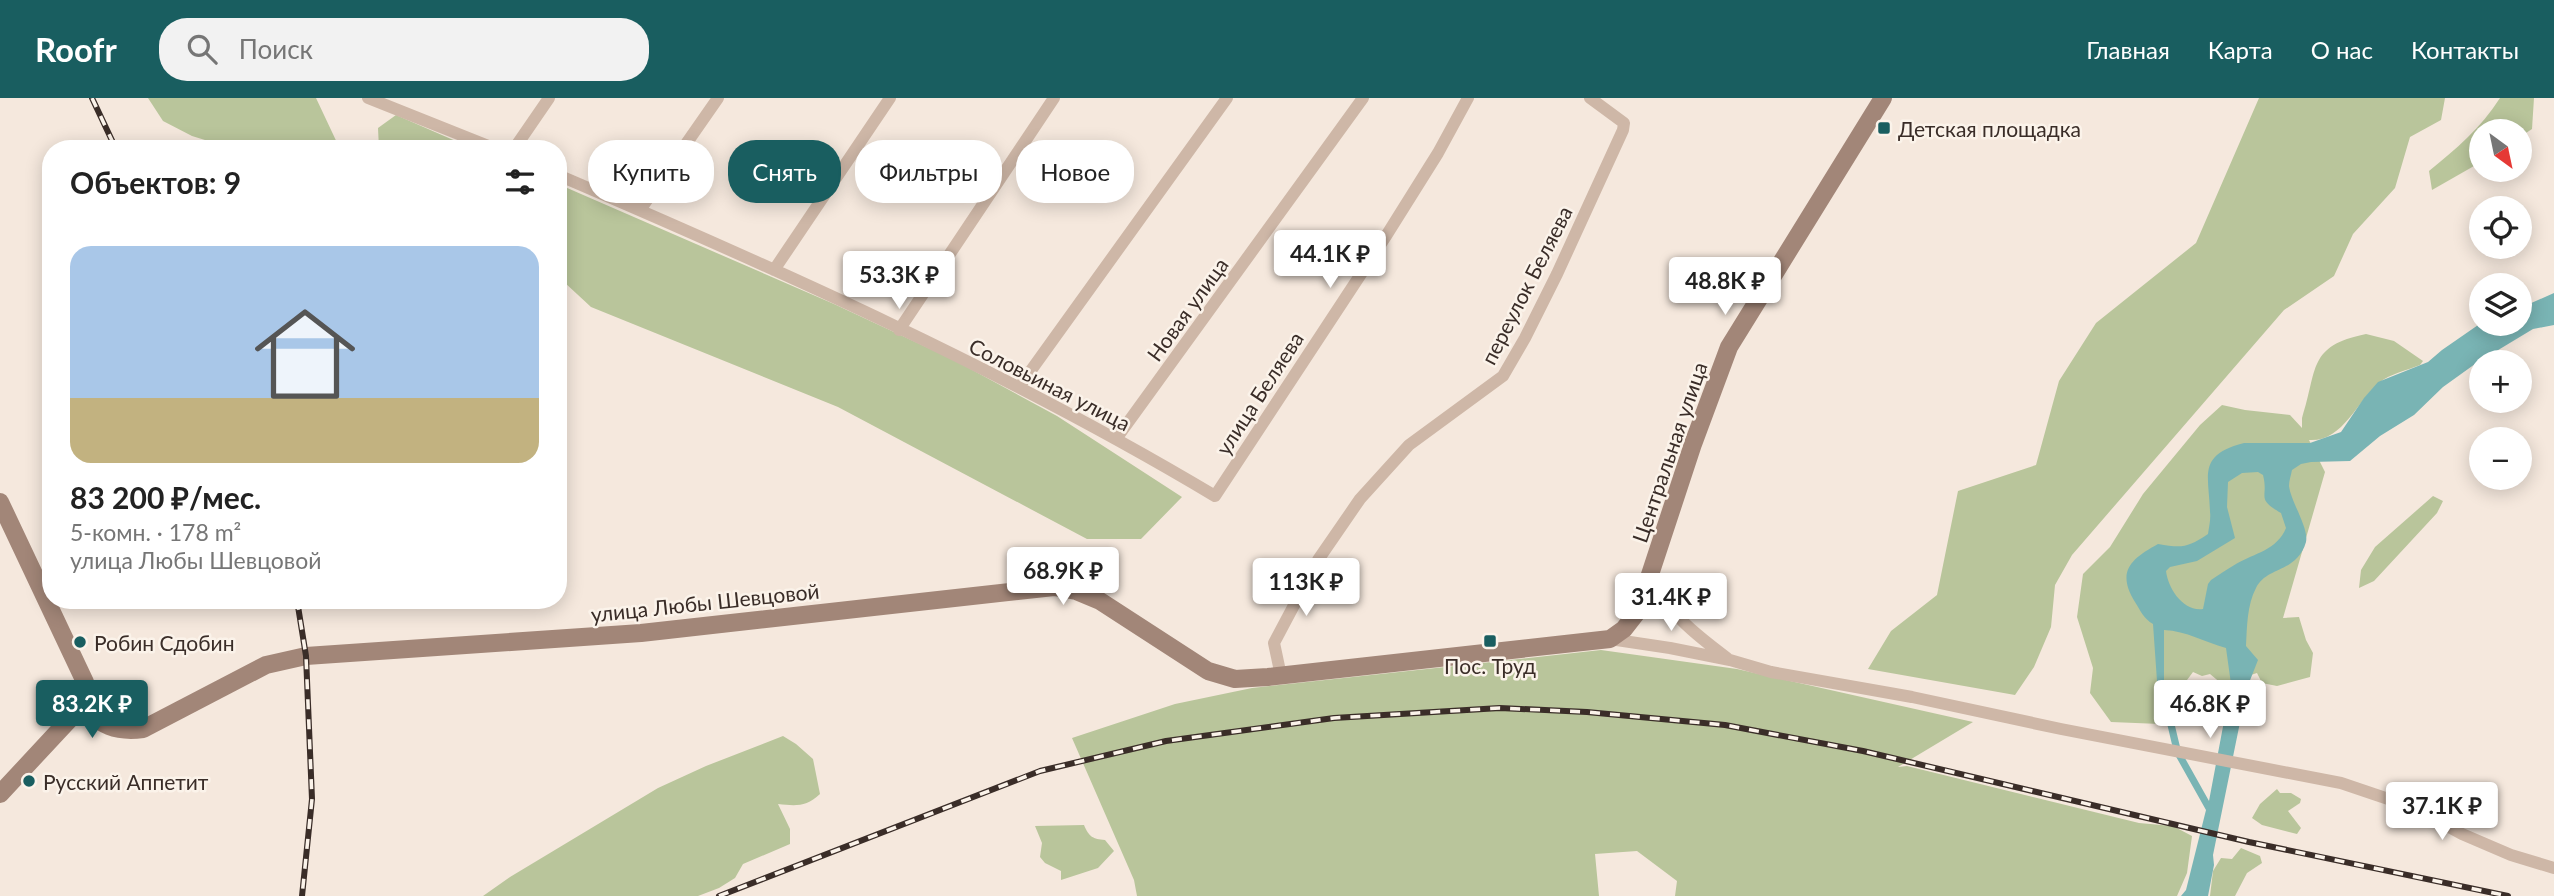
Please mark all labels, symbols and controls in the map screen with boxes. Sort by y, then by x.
search box [159,18,649,81]
text: Roofr [35,29,117,69]
icon: search [183,30,221,68]
text: Поиск [239,33,313,65]
text: Главная [2086,35,2170,64]
text: Карта [2208,35,2273,64]
text: О нас [2311,35,2373,64]
text: Контакты [2411,35,2519,64]
place label: Детская площадка [1898,116,2081,141]
north arrow [2469,119,2532,182]
map controls [2469,119,2532,490]
marker: Детская площадка [1876,120,1892,136]
chip: Купить [588,140,714,203]
chip: Снять [728,140,841,203]
chip: Фильтры [855,140,1002,203]
chip: Новое [1016,140,1134,203]
icon: filters [501,163,539,201]
text: Объектов: 9 [70,164,241,200]
button: locate [2469,196,2532,259]
street label: переулок Беляева [1475,202,1577,368]
pin: 44.1K ₽ [1265,230,1395,290]
text: 44.1K ₽ [1290,239,1370,267]
pin: 53.3K ₽ [834,252,964,311]
street label: Новая улица [1141,252,1233,366]
pin: 48.8K ₽ [1660,258,1790,317]
text: 53.3K ₽ [859,260,939,288]
text: 48.8K ₽ [1685,266,1765,294]
button: layers [2469,273,2532,336]
icon: home [242,291,368,417]
street label: улица Беляева [1210,327,1308,459]
street label: Соловьиная улица [965,333,1135,435]
button: + [2469,350,2532,413]
street label: Центральная улица [1626,358,1712,546]
button: − [2469,427,2532,490]
text: 83 200 ₽/мес. [70,479,261,515]
text: 5-комн. · 178 m² [70,518,241,546]
text: улица Любы Шевцовой [70,546,322,574]
pin: 68.9K ₽ [998,547,1128,607]
text: 68.9K ₽ [1023,556,1103,584]
pin: 113K ₽ [1249,559,1363,618]
text: 113K ₽ [1269,567,1343,595]
pin: 31.4K ₽ [1606,574,1736,633]
street label: улица Любы Шевцовой [589,578,821,626]
text: 31.4K ₽ [1631,582,1711,610]
place label: Робин Сдобин [94,630,234,655]
marker: Пос. Труд [1482,633,1498,649]
marker: Робин Сдобин [72,634,88,650]
place label: Пос. Труд [1444,653,1536,678]
pin: 83.2K ₽ [27,680,157,740]
pin: 46.8K ₽ [2145,680,2275,740]
text: 83.2K ₽ [52,689,132,717]
text: 46.8K ₽ [2170,689,2250,717]
place label: Русский Аппетит [43,769,209,794]
marker: Русский Аппетит [21,773,37,789]
pin: 37.1K ₽ [2377,782,2507,842]
text: 37.1K ₽ [2402,791,2482,819]

